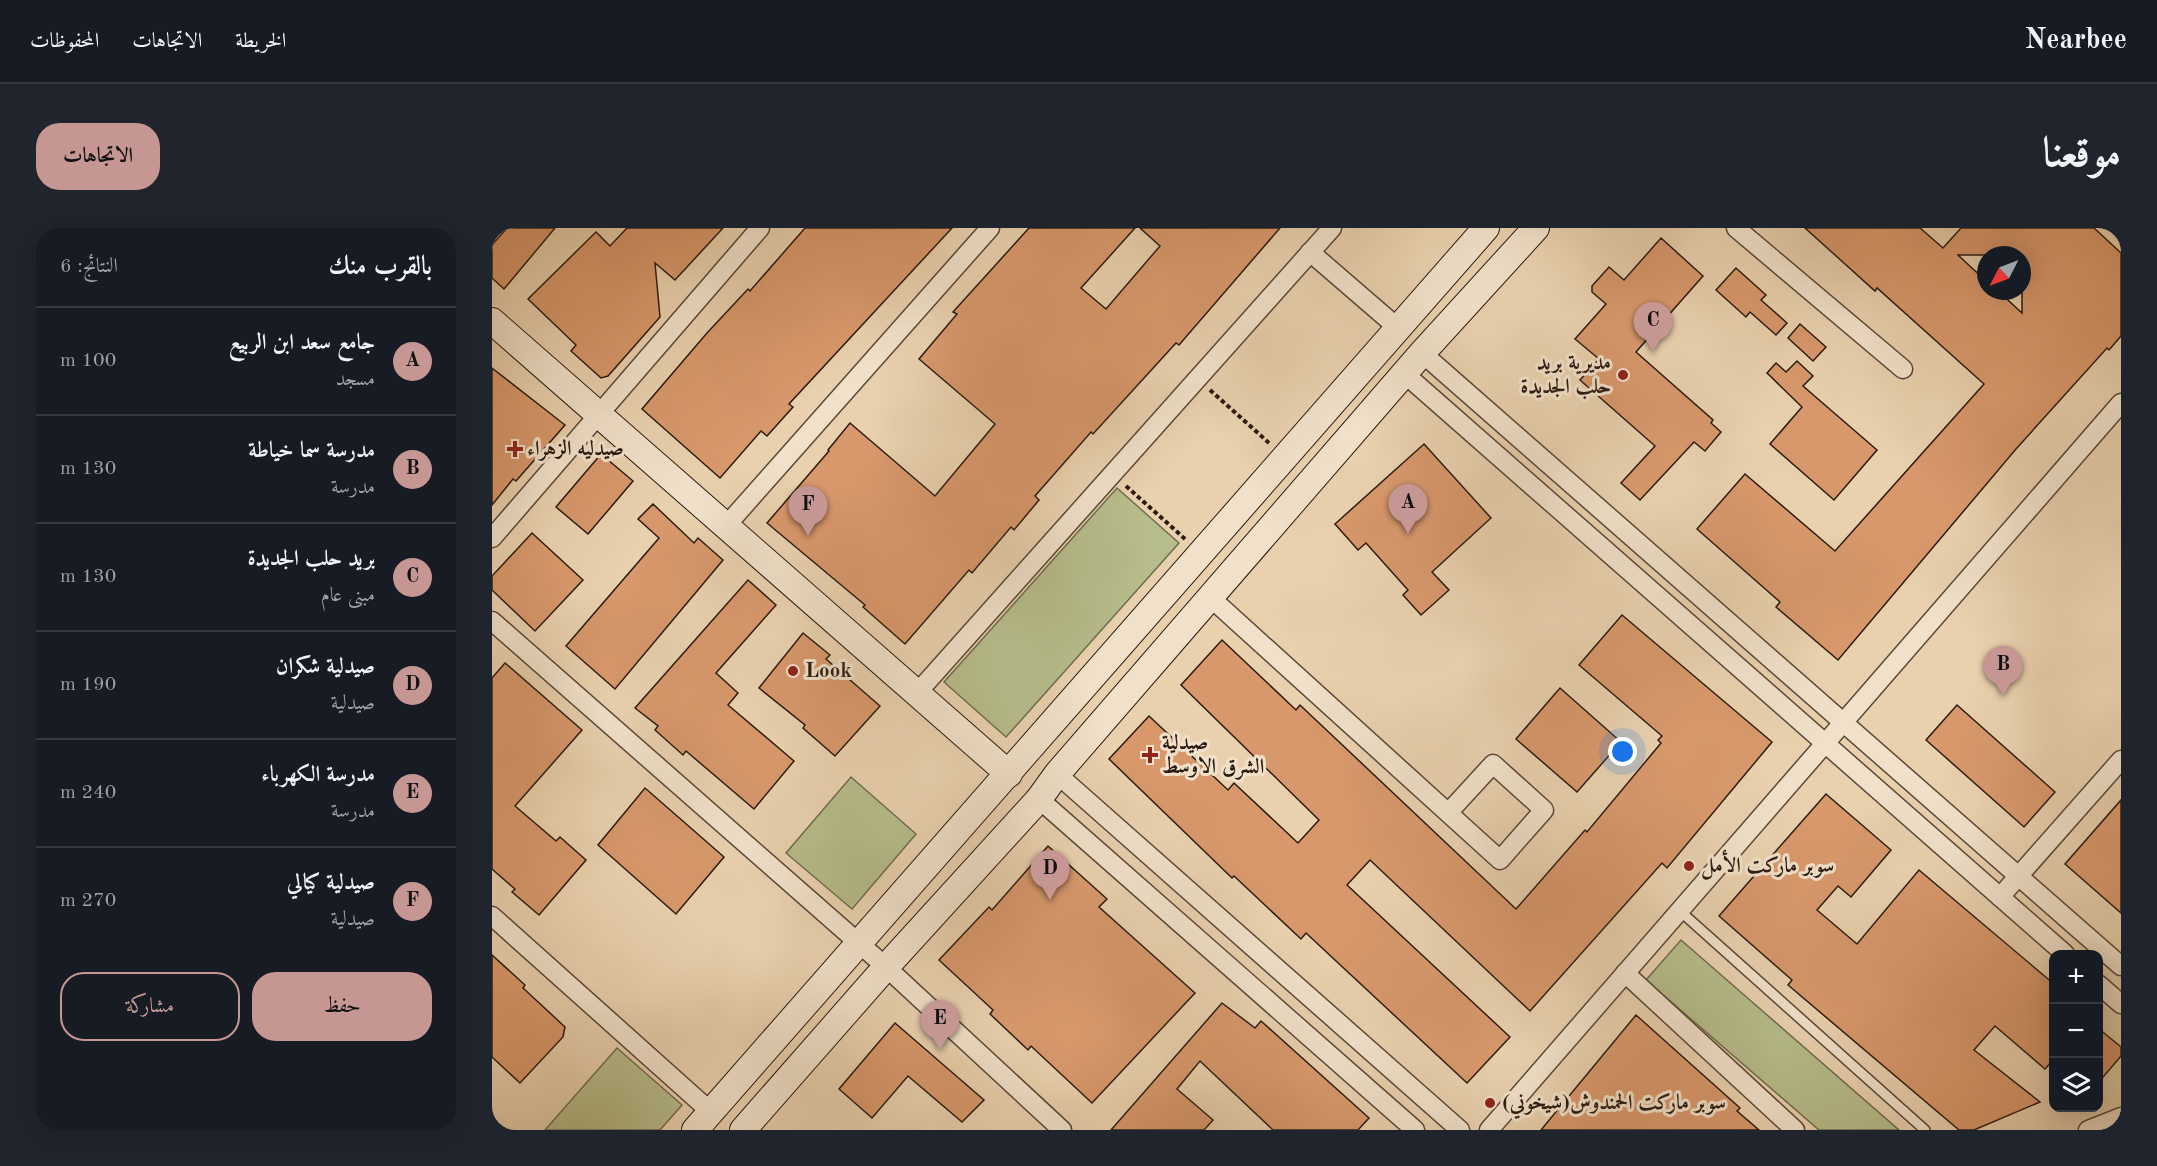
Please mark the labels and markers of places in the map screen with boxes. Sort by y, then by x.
pin: C [1634,302,1672,352]
place label: مديرية بريد حلب الجديدة [1521,353,1611,400]
marker: مديرية بريد حلب الجديدة [1616,368,1630,382]
place label: صيدليه الزهراء [527,439,624,462]
marker: صيدليه الزهراء [508,442,522,456]
pin: A [1388,484,1428,534]
pin: F [788,486,828,536]
pin: B [1984,646,2022,696]
place label: Look [805,661,852,682]
marker: Look [786,664,800,678]
place label: صيدلية الشرق الاوسط [1162,733,1264,780]
marker: صيدلية الشرق الاوسط [1143,748,1157,762]
place label: سوبر ماركت الأمل [1701,849,1834,880]
pin: D [1030,850,1070,900]
marker: سوبر ماركت الأمل [1682,859,1696,873]
pin: E [920,1000,960,1050]
place label: سوبر ماركت الحمندوش(شيخوني) [1502,1092,1726,1120]
marker: سوبر ماركت الحمندوش(شيخوني) [1483,1096,1497,1110]

